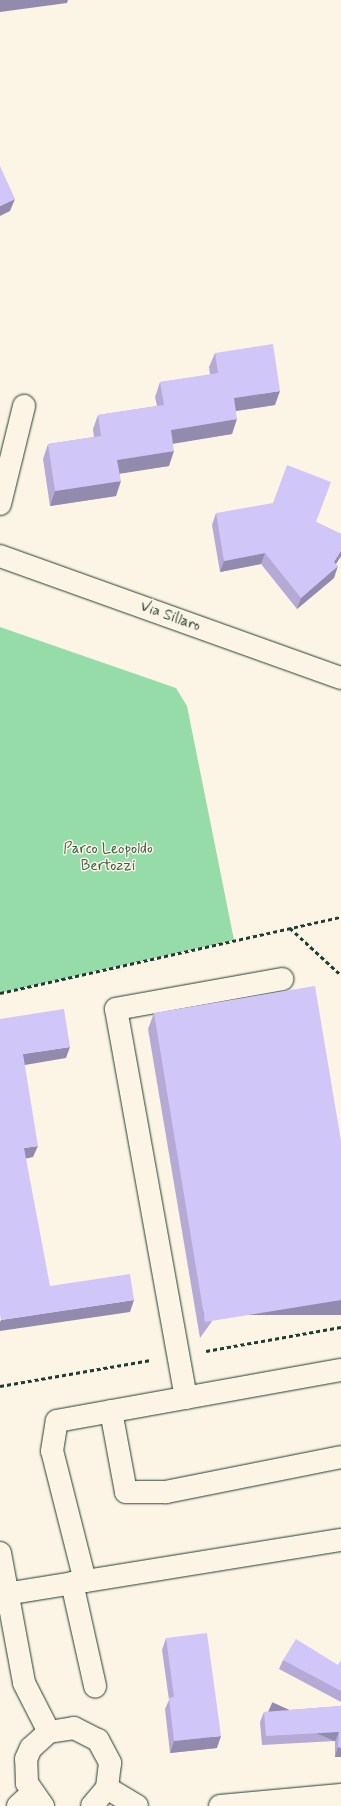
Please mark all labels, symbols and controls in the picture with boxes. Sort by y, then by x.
street label: Via Sillaro [138,598,202,636]
park label: Parco Leopoldo Bertozzi [63,840,153,875]

